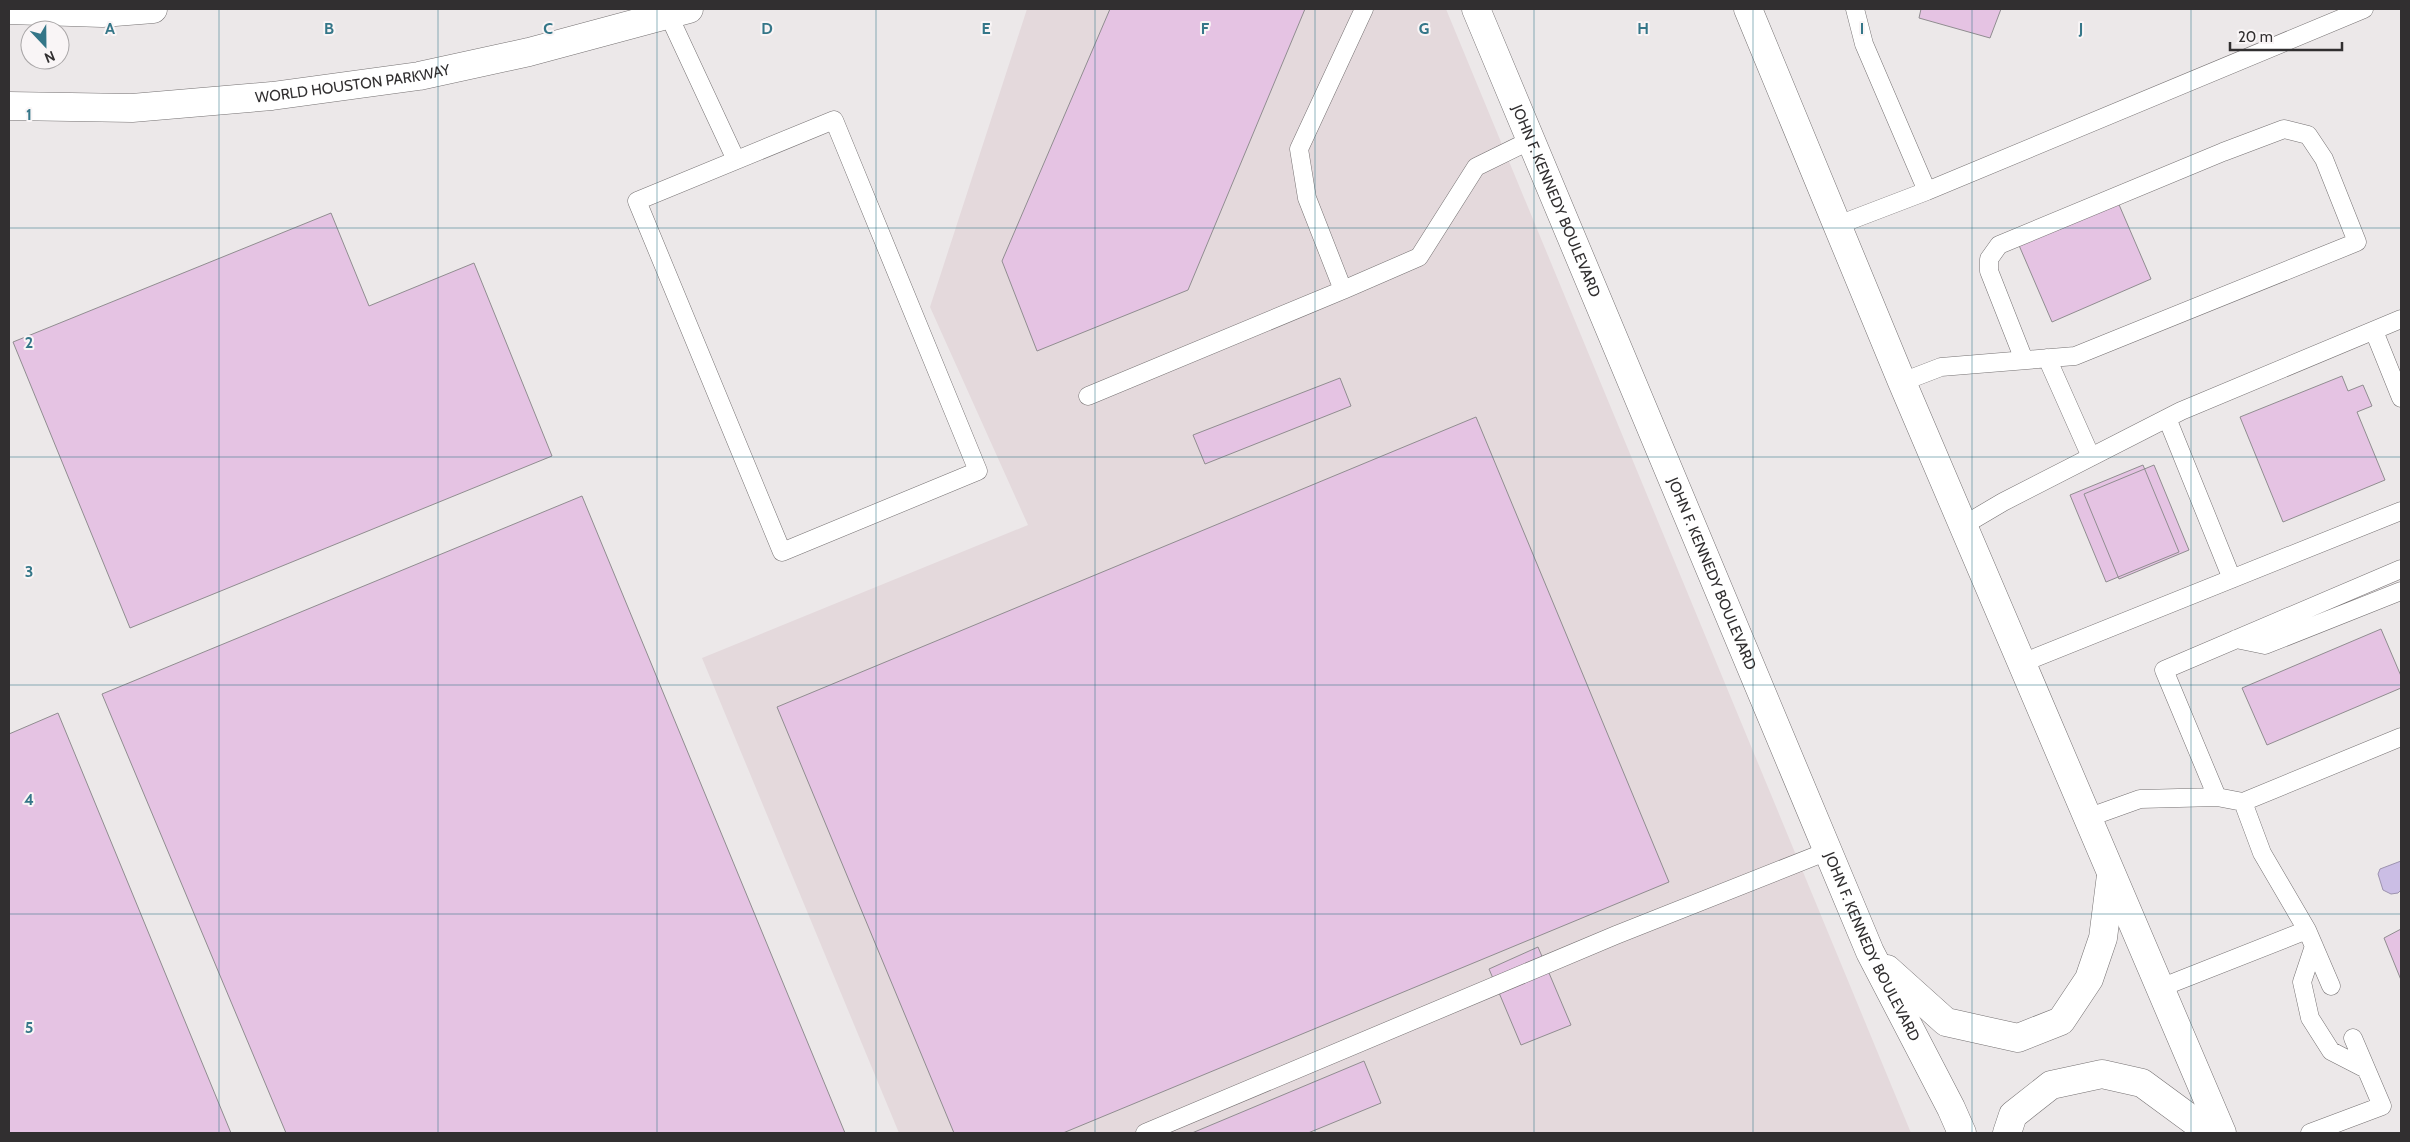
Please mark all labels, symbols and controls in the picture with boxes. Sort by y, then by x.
text: A [105,19,115,38]
text: B [324,19,334,38]
text: C [543,19,553,38]
text: D [761,19,773,38]
text: E [981,19,991,38]
text: F [1201,19,1210,38]
text: G [1419,19,1429,38]
text: H [1637,19,1649,38]
text: I [1860,19,1864,38]
text: J [2078,19,2083,38]
north arrow [20,20,70,70]
scale bar [2230,20,2342,52]
text: 20 m [2238,28,2273,46]
text: N [42,47,58,67]
street label: WORLD HOUSTON PARKWAY [254,60,452,106]
street label: JOHN F. KENNEDY BOULEVARD [1508,101,1604,300]
text: 1 [26,105,32,124]
text: 2 [25,333,33,352]
street label: JOHN F. KENNEDY BOULEVARD [1663,474,1760,673]
text: 3 [25,562,33,581]
text: 4 [24,790,34,809]
street label: JOHN F. KENNEDY BOULEVARD [1820,849,1924,1044]
text: 5 [25,1018,33,1037]

